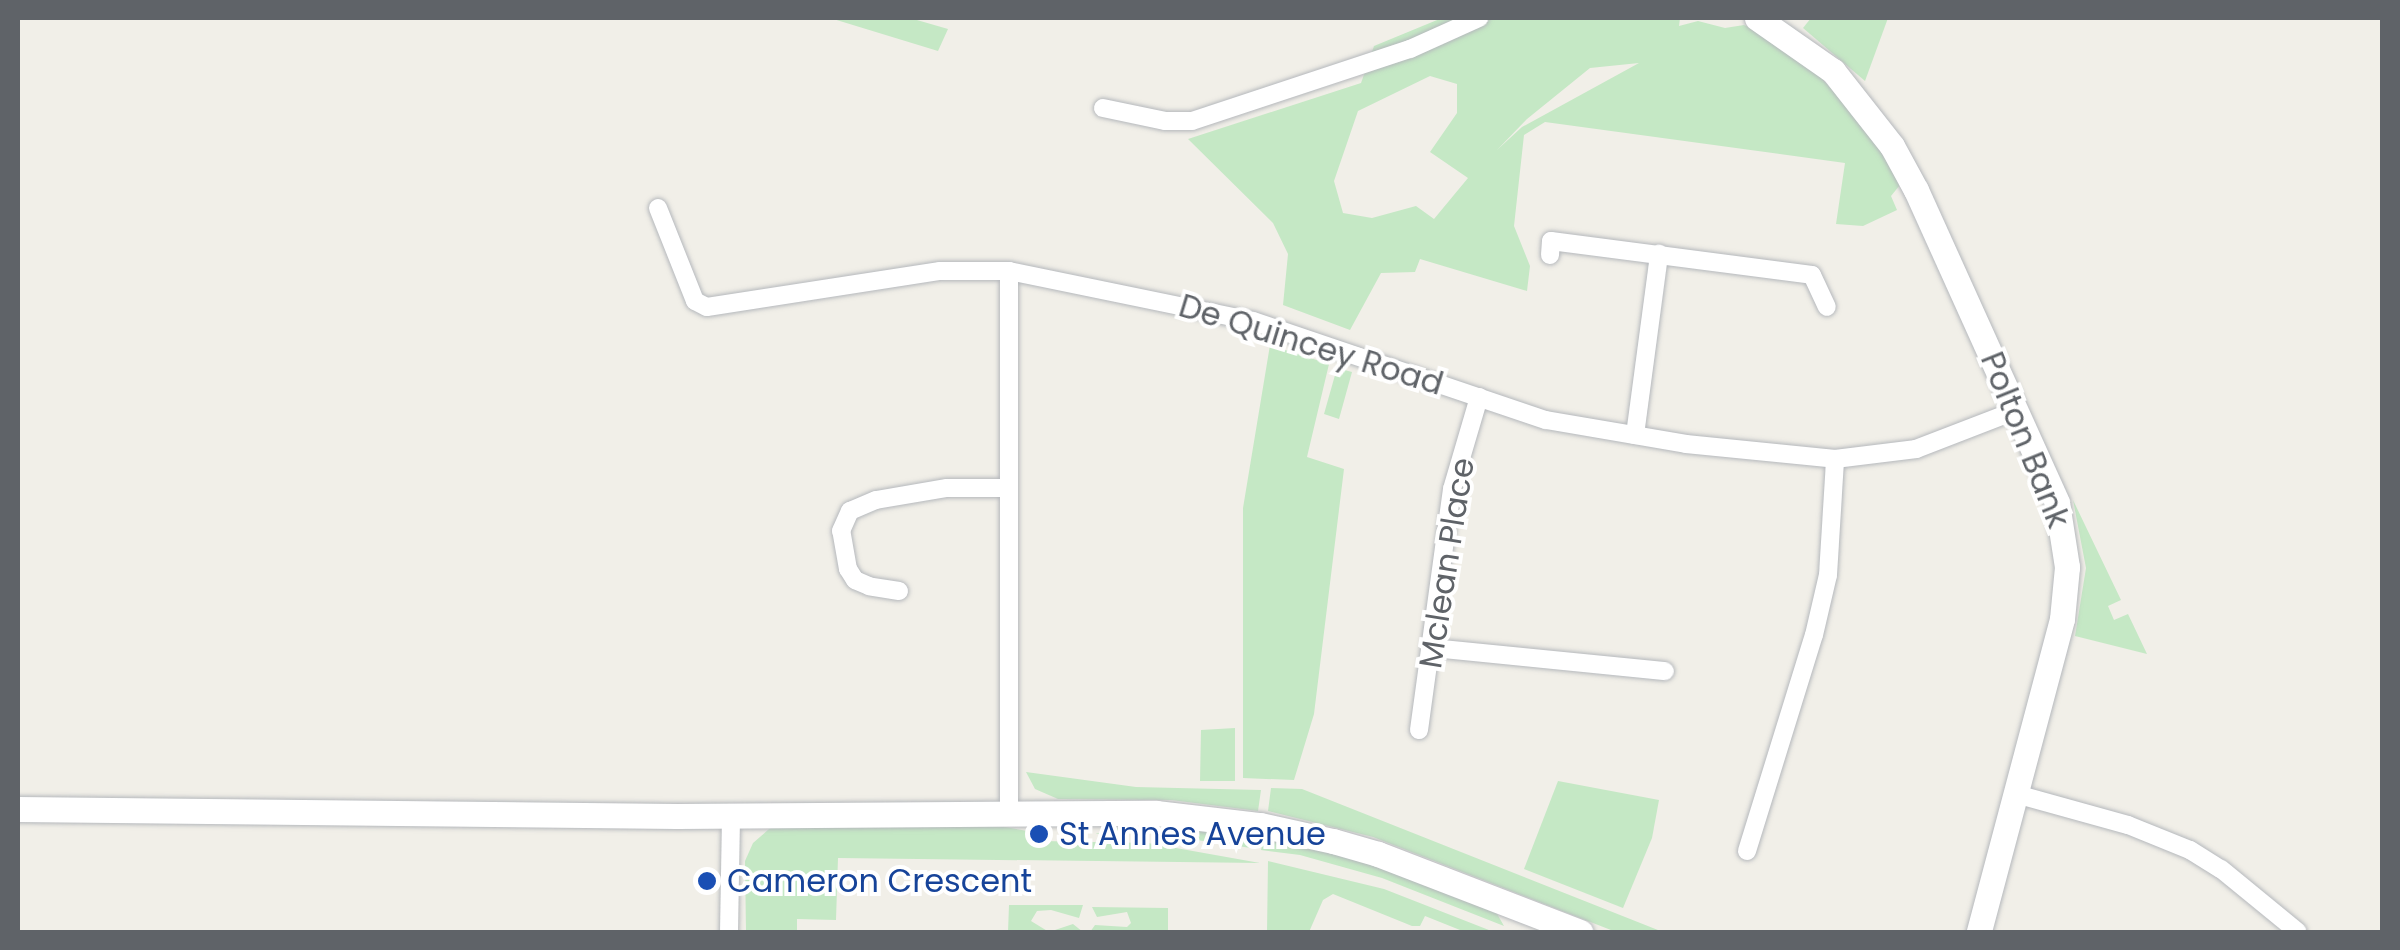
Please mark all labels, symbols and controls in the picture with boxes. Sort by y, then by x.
street label: De Quincey Road [1174,287,1448,403]
street label: Polton Bank [1972,346,2078,534]
street label: Mclean Place [1411,455,1483,671]
place label: St Annes Avenue [1059,815,1326,853]
marker: St Annes Avenue [1028,823,1050,845]
place label: Cameron Crescent [727,862,1032,900]
marker: Cameron Crescent [696,870,718,892]

